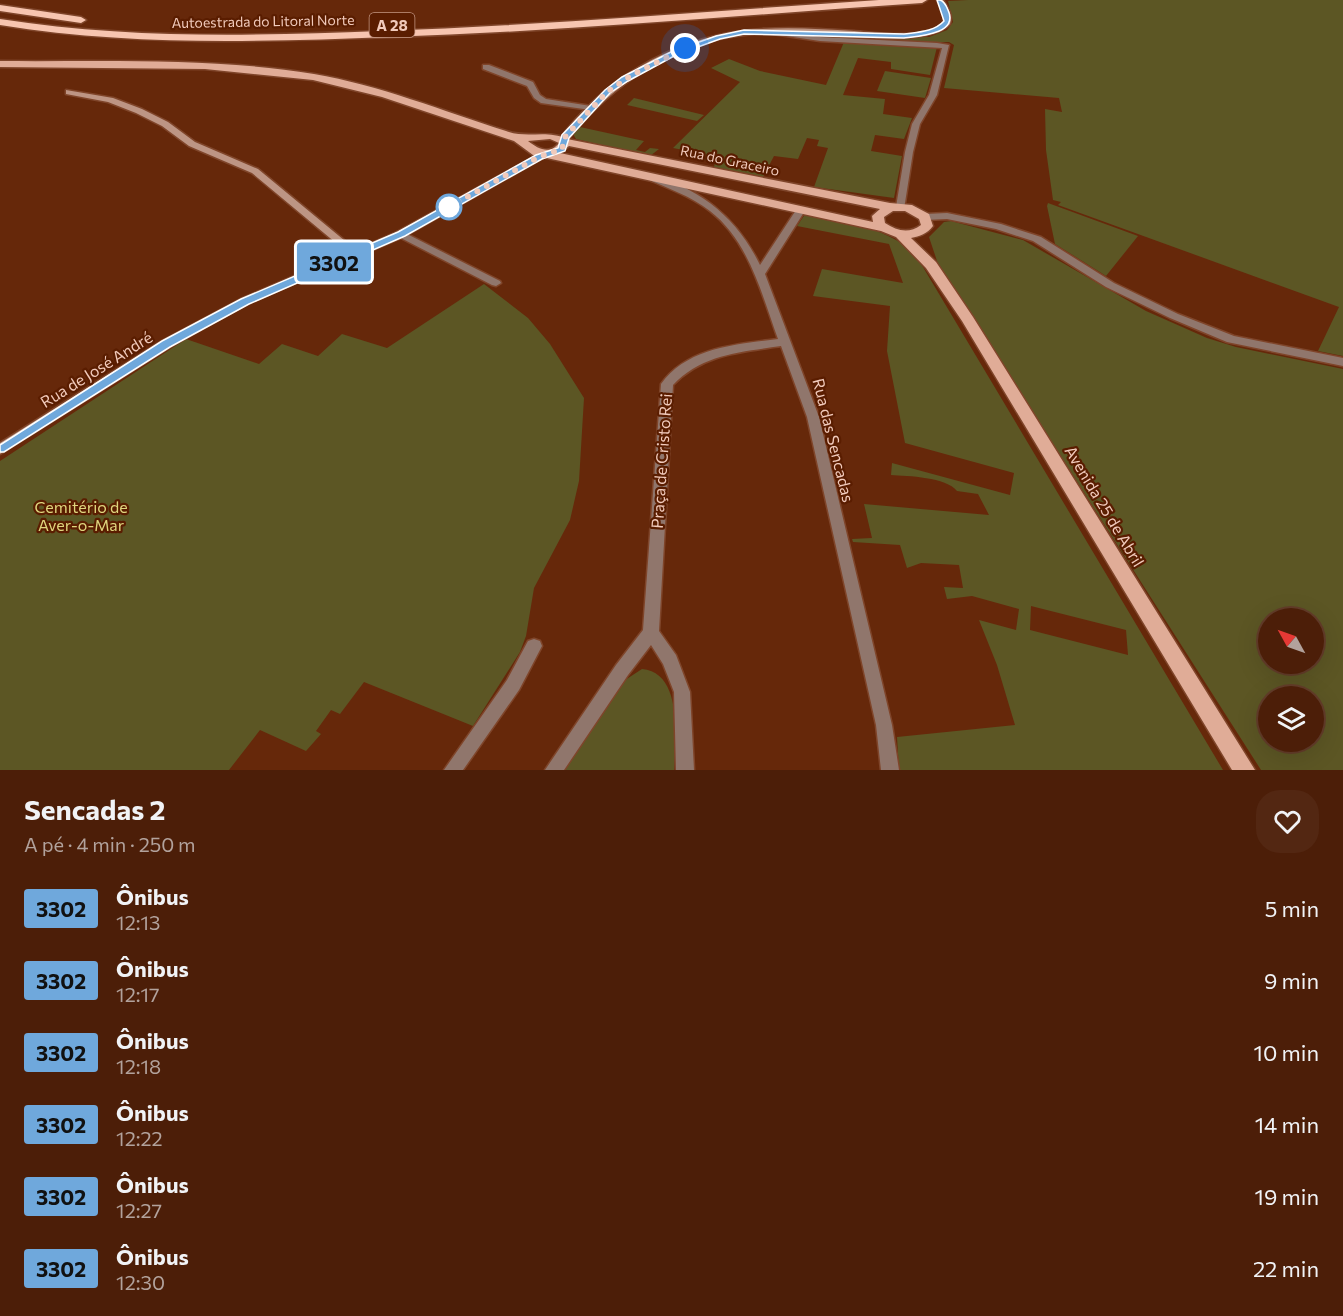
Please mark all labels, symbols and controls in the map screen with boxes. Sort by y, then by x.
street label: Autoestrada do Litoral Norte [171,11,355,31]
road number: A 28 [370,13,414,37]
your location [670,33,700,63]
street label: Rua do Graceiro [679,141,781,179]
unlabelled marker [436,194,462,220]
line badge: 3302 [292,242,376,282]
text: 3302 [309,250,359,275]
street label: Rua de José André [36,327,156,411]
street label: Rua das Sencadas [809,376,859,504]
street label: Praça de Cristo Rei [647,393,675,529]
street label: Avenida 25 de Abril [1061,442,1149,570]
park label: Cemitério de Aver-o-Mar [34,497,128,534]
north arrow [1258,608,1324,674]
map controls [1258,608,1324,752]
button: layers [1258,686,1324,752]
button: heart [1256,790,1319,853]
text: Sencadas 2 [24,792,166,826]
text: A pé · 4 min · 250 m [24,832,196,856]
text: Ônibus [116,883,189,910]
text: 5 min [1265,895,1319,922]
text: 3302 [36,896,86,921]
text: 12:13 [116,910,160,934]
text: Ônibus [116,955,189,982]
text: 9 min [1264,967,1319,994]
text: 3302 [36,968,86,993]
text: 12:17 [116,982,160,1006]
text: Ônibus [116,1027,189,1054]
text: 10 min [1254,1039,1319,1066]
text: 3302 [36,1040,86,1065]
text: 12:18 [116,1054,161,1078]
text: Ônibus [116,1099,189,1126]
text: 14 min [1255,1111,1319,1138]
text: 3302 [36,1112,86,1137]
text: 12:22 [116,1126,163,1150]
text: Ônibus [116,1171,189,1198]
text: 19 min [1255,1183,1319,1210]
text: 3302 [36,1184,86,1209]
text: 12:27 [116,1198,162,1222]
text: Ônibus [116,1243,189,1270]
text: 22 min [1253,1255,1319,1282]
text: 3302 [36,1256,86,1281]
text: 12:30 [116,1270,165,1294]

